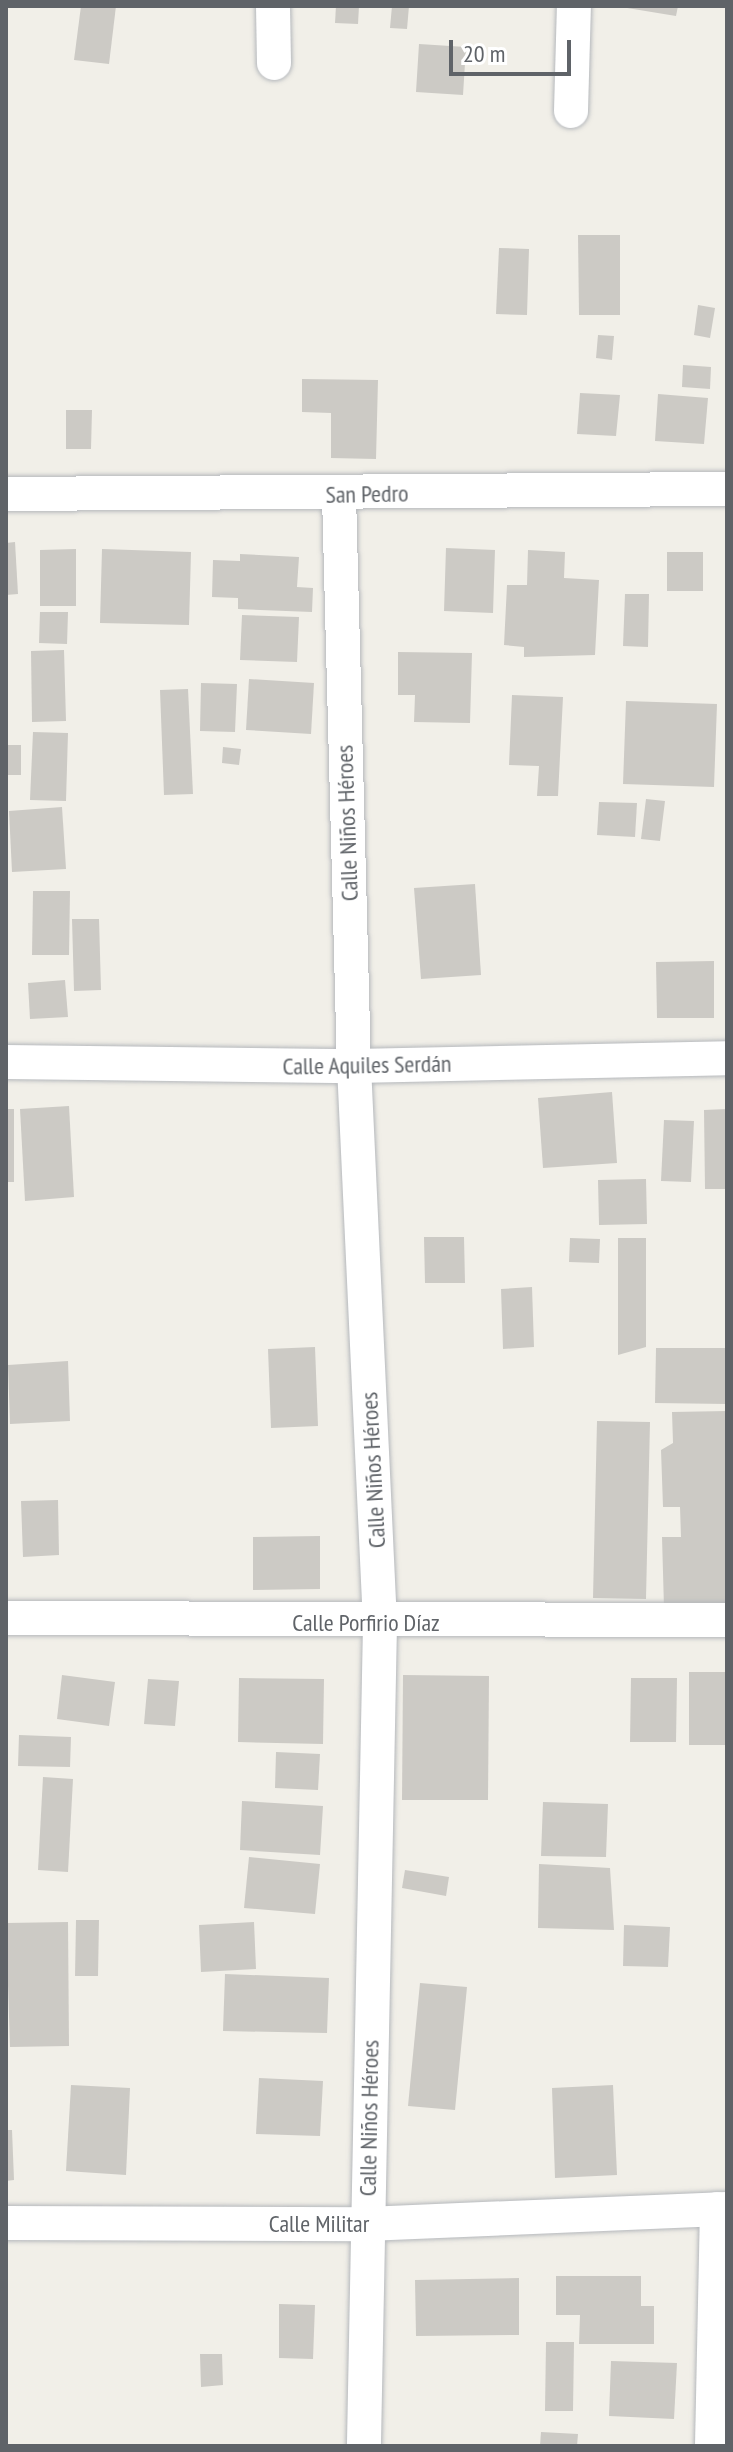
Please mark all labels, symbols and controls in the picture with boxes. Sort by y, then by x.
scale bar [453,24,575,74]
text: 20 m [463,38,505,69]
street label: San Pedro [325,479,409,509]
street label: Calle Niños Héroes [330,744,364,902]
street label: Calle Aquiles Serdán [282,1049,452,1081]
street label: Calle Niños Héroes [355,1391,391,1549]
street label: Calle Porfirio Díaz [292,1609,440,1637]
street label: Calle Niños Héroes [353,2040,385,2196]
street label: Calle Militar [269,2210,369,2238]

